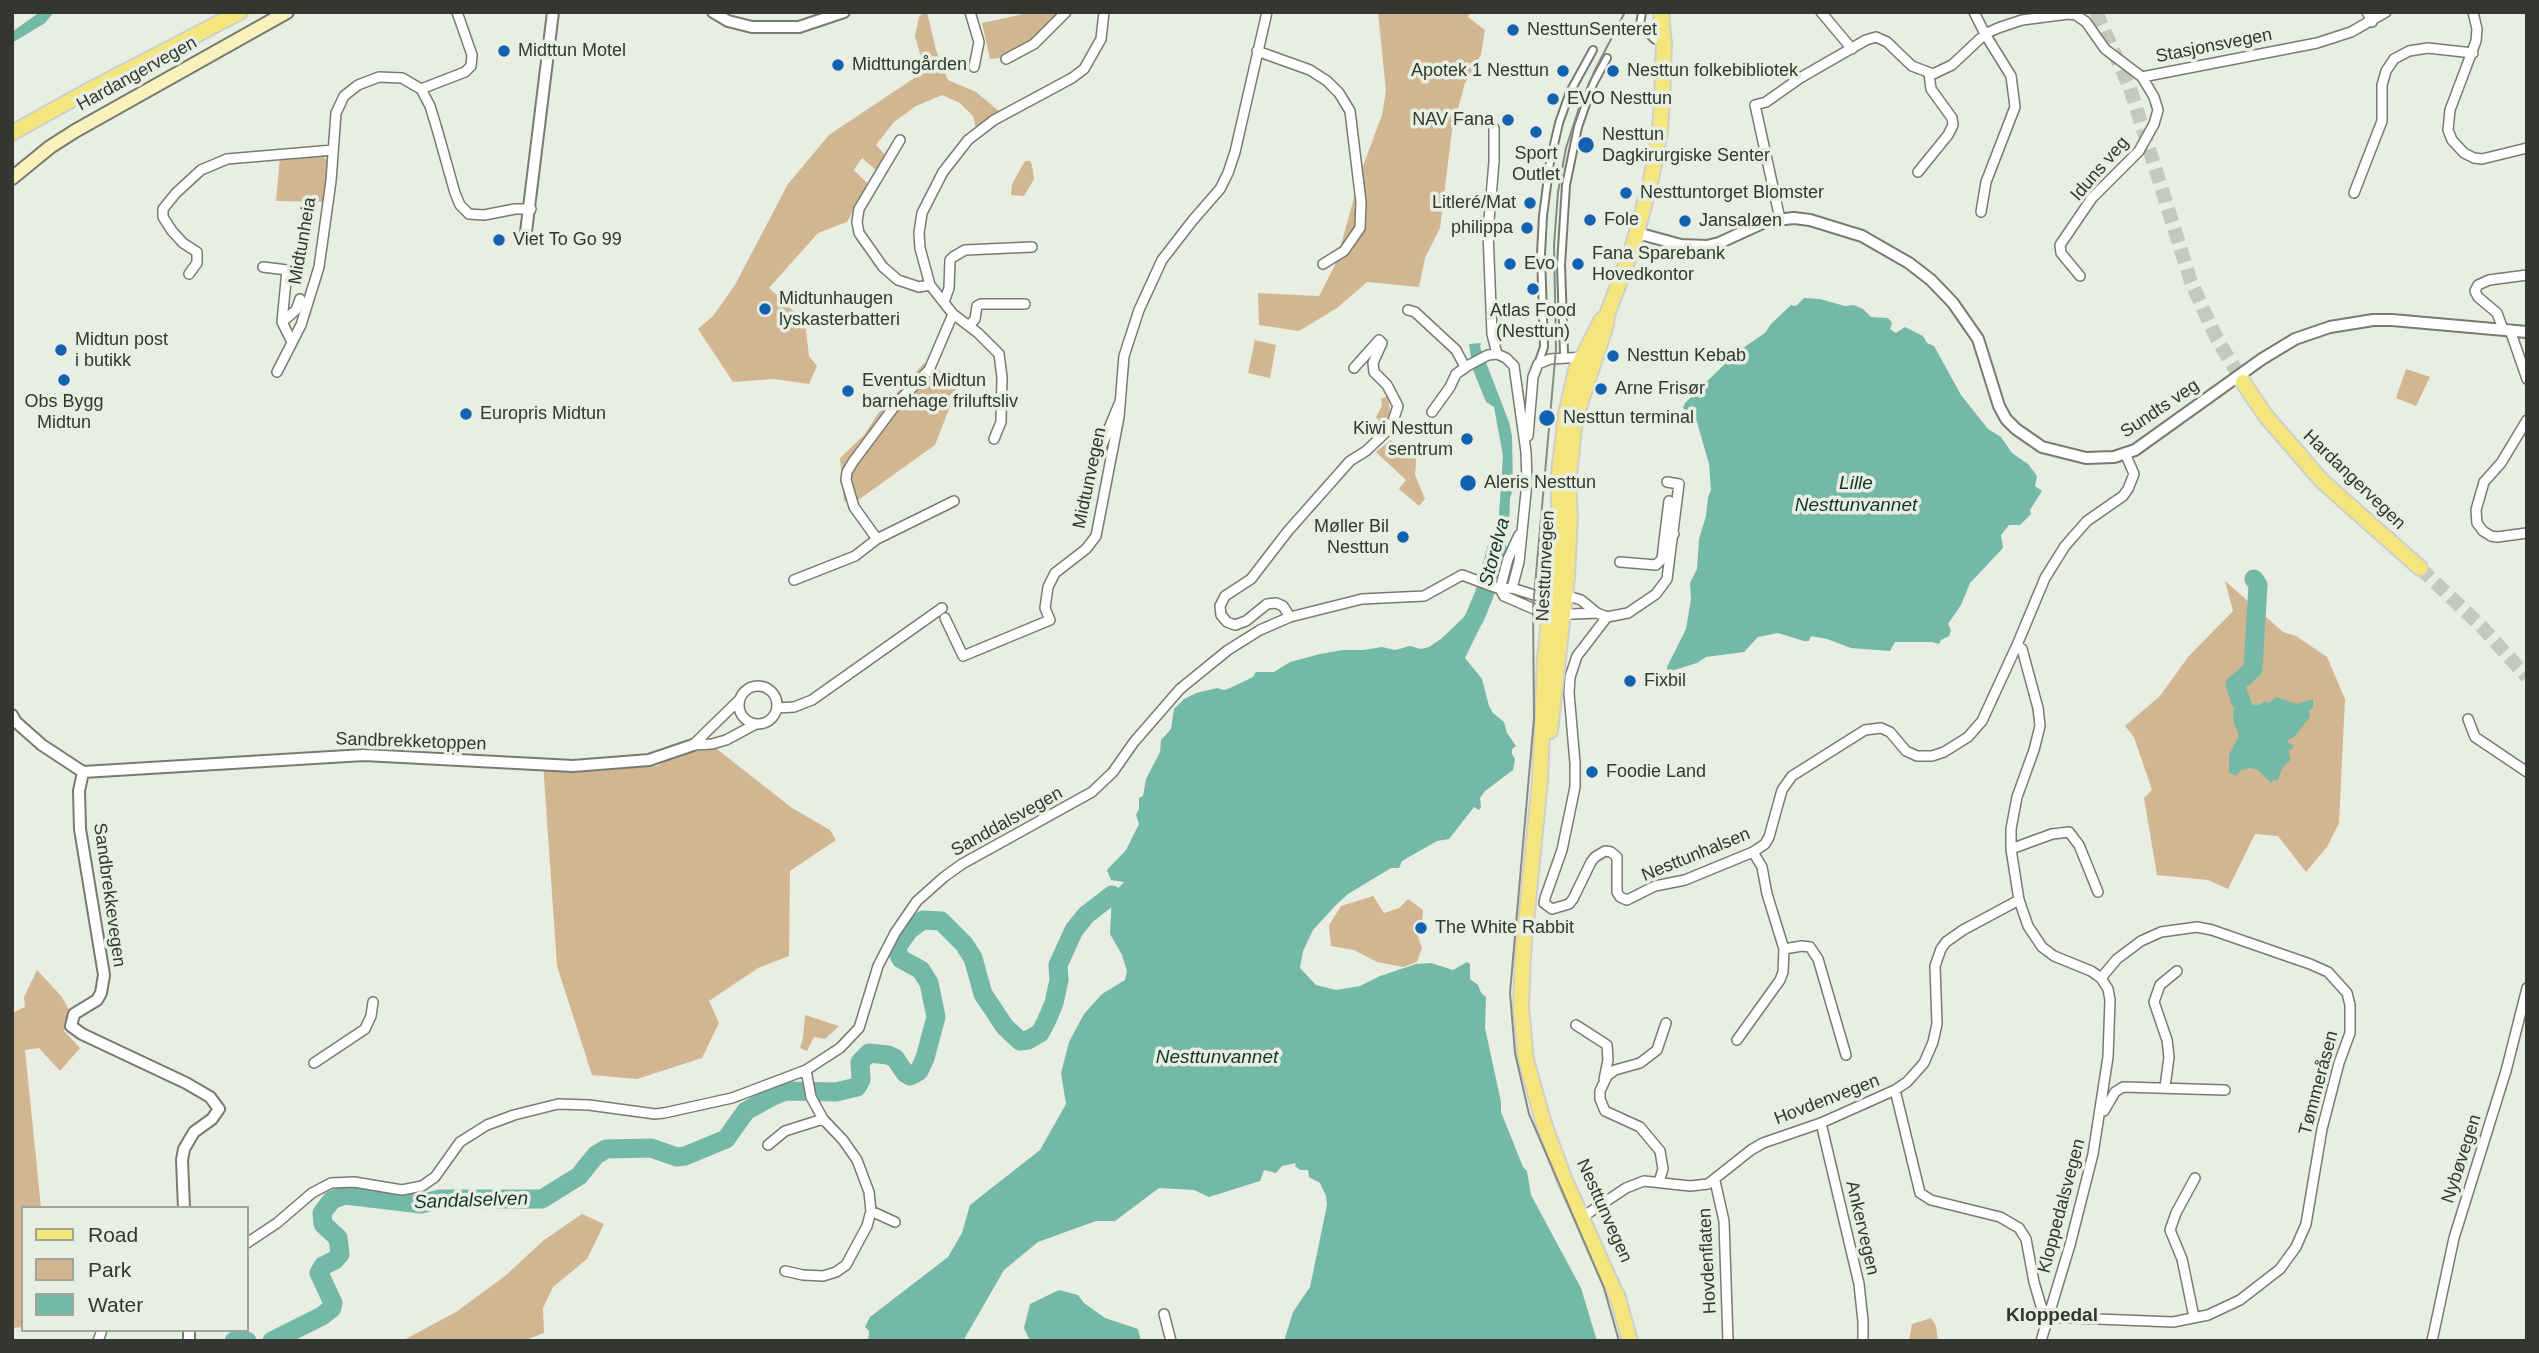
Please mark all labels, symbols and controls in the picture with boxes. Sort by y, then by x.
place label: NesttunSenteret [1527,19,1657,41]
marker: NesttunSenteret [1505,22,1521,38]
street label: Stasjonsvegen [2154,24,2274,68]
street label: Hardangervegen [73,32,201,116]
place label: Midttun Motel [518,40,626,62]
marker: Midttun Motel [496,43,512,59]
place label: Midttungården [852,54,967,76]
marker: Midttungården [830,57,846,73]
place label: Apotek 1 Nesttun [1411,60,1549,82]
place label: Nesttun folkebibliotek [1627,60,1798,82]
marker: Apotek 1 Nesttun [1555,63,1571,79]
marker: Nesttun folkebibliotek [1605,63,1621,79]
place label: EVO Nesttun [1567,88,1672,110]
marker: EVO Nesttun [1545,91,1561,107]
place label: NAV Fana [1412,109,1494,131]
marker: NAV Fana [1500,112,1516,128]
marker: Sport Outlet [1528,124,1544,140]
place label: Nesttun Dagkirurgiske Senter [1602,124,1770,166]
street label: Iduns veg [2066,132,2134,206]
marker: Nesttun Dagkirurgiske Senter [1576,135,1596,155]
place label: Sport Outlet [1512,143,1560,186]
place label: Nesttuntorget Blomster [1640,182,1824,204]
marker: Nesttuntorget Blomster [1618,185,1634,201]
place label: Litleré/Mat [1432,192,1516,214]
marker: Litleré/Mat [1522,195,1538,211]
street label: Midtunheia [285,196,321,286]
place label: Fole [1604,209,1639,231]
place label: Jansaløen [1699,210,1782,232]
marker: Fole [1582,212,1598,228]
marker: Jansaløen [1677,213,1693,229]
place label: philippa [1451,217,1513,239]
marker: philippa [1519,220,1535,236]
place label: Viet To Go 99 [513,229,622,251]
marker: Viet To Go 99 [491,232,507,248]
place label: Fana Sparebank Hovedkontor [1592,243,1725,286]
place label: Evo [1524,253,1555,275]
marker: Evo [1502,256,1518,272]
marker: Fana Sparebank Hovedkontor [1570,256,1586,272]
marker: Atlas Food (Nesttun) [1525,281,1541,297]
place label: Midtunhaugen lyskasterbatteri [779,288,900,330]
place label: Atlas Food (Nesttun) [1490,300,1576,342]
marker: Midtunhaugen lyskasterbatteri [757,301,773,317]
place label: Midtun post i butikk [75,329,168,372]
marker: Midtun post i butikk [53,342,69,358]
place label: Nesttun Kebab [1627,345,1746,367]
marker: Nesttun Kebab [1605,348,1621,364]
place label: Eventus Midtun barnehage friluftsliv [862,370,1018,412]
marker: Obs Bygg Midtun [56,372,72,388]
street label: Sundts veg [2117,375,2203,443]
place label: Arne Frisør [1615,378,1705,400]
marker: Arne Frisør [1593,381,1609,397]
marker: Eventus Midtun barnehage friluftsliv [840,383,856,399]
place label: Obs Bygg Midtun [24,391,104,434]
place label: Europris Midtun [480,403,606,425]
marker: Europris Midtun [458,406,474,422]
place label: Nesttun terminal [1563,407,1694,429]
marker: Nesttun terminal [1537,408,1557,428]
place label: Kiwi Nesttun sentrum [1353,418,1453,460]
street label: Midtunvegen [1069,425,1111,531]
street label: Hardangervegen [2298,426,2410,534]
marker: Kiwi Nesttun sentrum [1459,431,1475,447]
place label: Aleris Nesttun [1484,472,1596,494]
marker: Aleris Nesttun [1458,473,1478,493]
water label: Lille Nesttunvannet [1795,473,1917,517]
street label: Nesttunvegen [1532,510,1560,622]
water label: Storelva [1475,515,1515,589]
place label: Møller Bil Nesttun [1314,516,1389,558]
marker: Møller Bil Nesttun [1395,529,1411,545]
place label: Fixbil [1644,670,1686,692]
marker: Fixbil [1622,673,1638,689]
street label: Sandbrekketoppen [335,729,487,755]
place label: Foodie Land [1606,761,1706,783]
marker: Foodie Land [1584,764,1600,780]
street label: Sanddalsvegen [947,782,1067,862]
street label: Sandbrekkevegen [88,822,130,968]
street label: Nesttunhalsen [1639,823,1753,887]
place label: The White Rabbit [1435,917,1574,939]
marker: The White Rabbit [1413,920,1429,936]
street label: Tømmeråsen [2295,1029,2343,1137]
water label: Nesttunvannet [1156,1047,1278,1069]
street label: Hovdenvegen [1771,1070,1883,1130]
street label: Nybøvegen [2438,1112,2486,1206]
street label: Kloppedalsvegen [2034,1137,2090,1275]
street label: Nesttunvegen [1572,1156,1636,1266]
street label: Ankervegen [1841,1179,1883,1277]
water label: Sandalselven [414,1188,528,1214]
legend [21,1206,248,1332]
street label: Hovdenflaten [1694,1207,1722,1315]
text: Road [88,1223,138,1246]
text: Park [88,1258,131,1281]
text: Water [88,1293,143,1316]
district label: Kloppedal [2006,1305,2098,1327]

